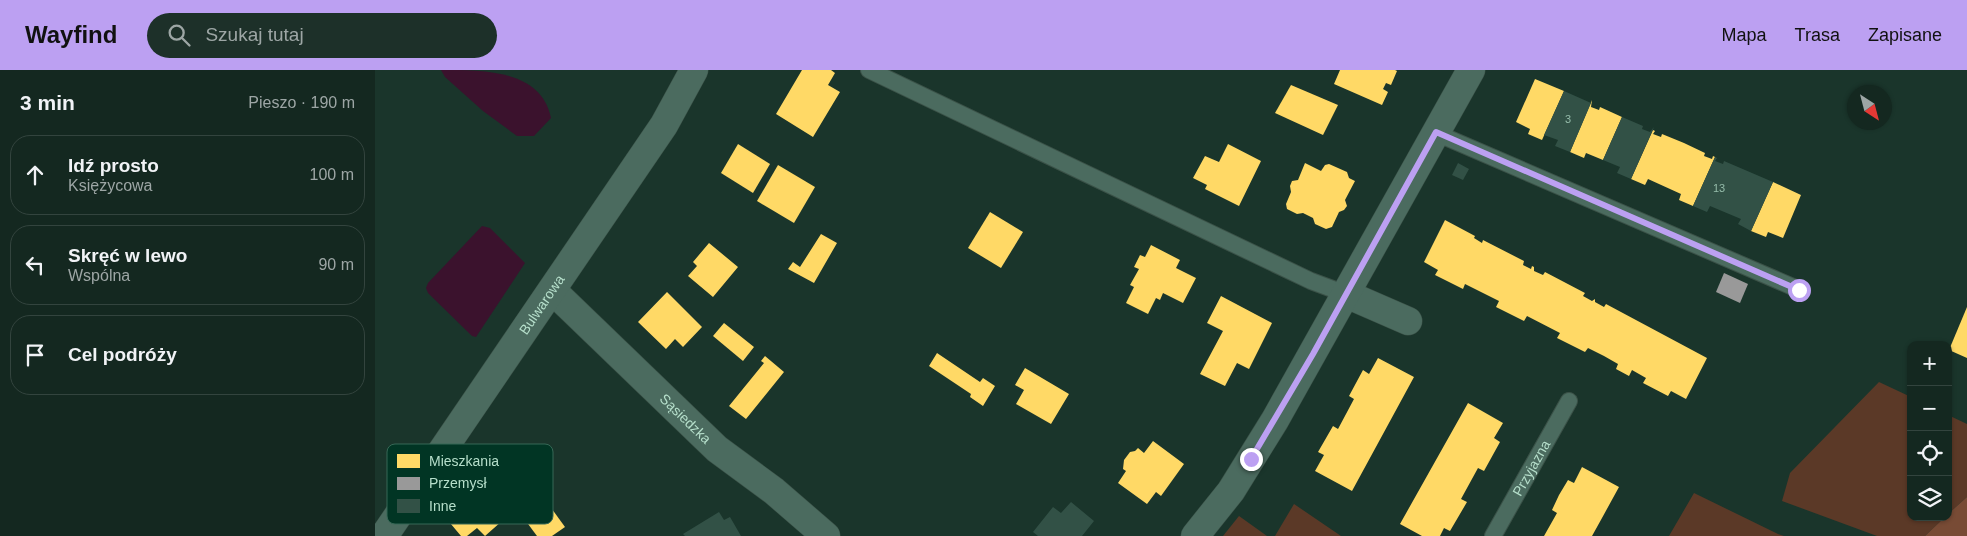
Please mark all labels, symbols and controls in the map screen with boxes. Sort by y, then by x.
search box [147,13,497,58]
text: Wayfind [25,21,117,48]
icon: search [165,21,193,49]
text: Szukaj tutaj [205,24,304,45]
text: Mapa [1722,25,1767,45]
text: Trasa [1795,25,1840,45]
text: Zapisane [1868,25,1942,45]
north arrow [1847,85,1892,130]
text: 3 min [20,91,75,114]
text: Pieszo · 190 m [248,94,355,111]
house number: 3 [1565,113,1571,125]
text: Idź prosto [68,155,159,176]
icon: ahead [21,161,49,189]
text: 100 m [310,166,354,183]
text: Księżycowa [68,177,152,194]
house number: 13 [1713,182,1725,194]
text: Skręć w lewo [68,245,187,266]
icon: left [21,251,49,279]
text: 90 m [318,256,354,273]
text: Wspólna [68,267,130,284]
street label: Bulwarowa [516,272,568,337]
route start [1788,279,1811,302]
icon: arrive [21,341,49,369]
map controls [1907,341,1952,521]
button: + [1907,341,1952,386]
text: Cel podróży [68,344,177,365]
button: − [1907,386,1952,431]
street label: Sąsiedzka [657,390,714,447]
button: locate [1907,431,1952,476]
street label: Przyjazna [1509,437,1553,499]
legend [387,444,553,524]
route end [1240,448,1263,471]
text: Mieszkania [429,453,499,469]
text: Przemysł [429,475,487,491]
button: layers [1907,476,1952,521]
text: Inne [429,498,456,514]

